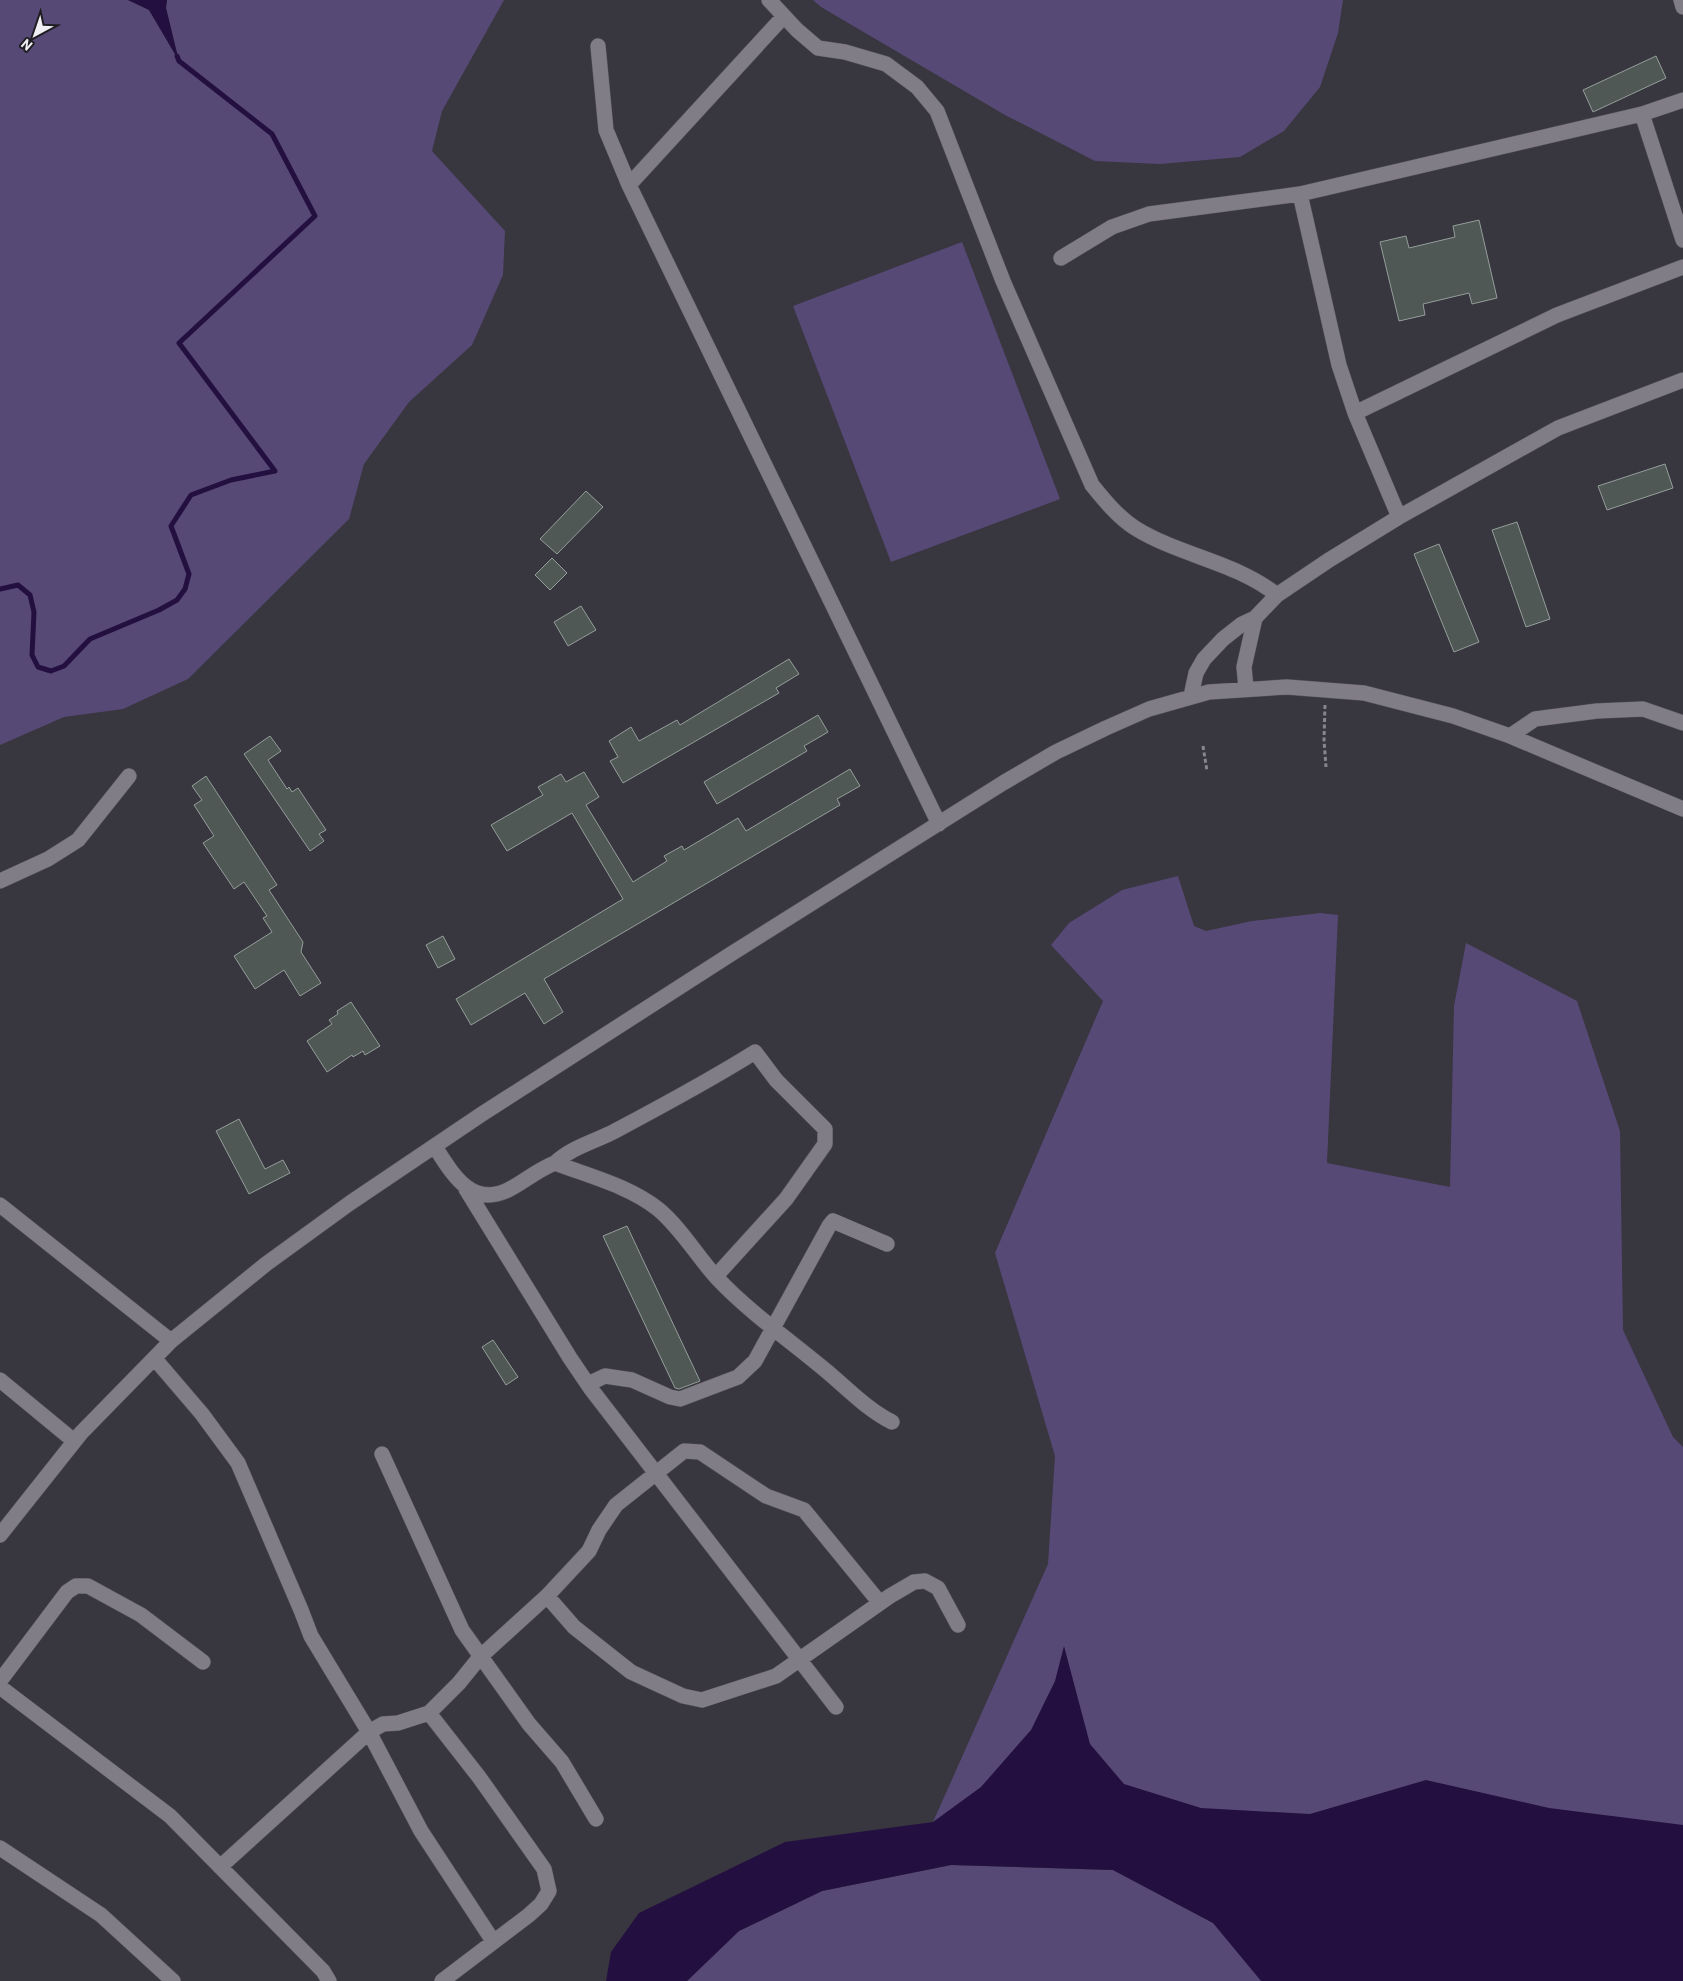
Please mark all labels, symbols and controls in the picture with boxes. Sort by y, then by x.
north arrow [10,10,60,60]
text: N [17,36,35,55]

